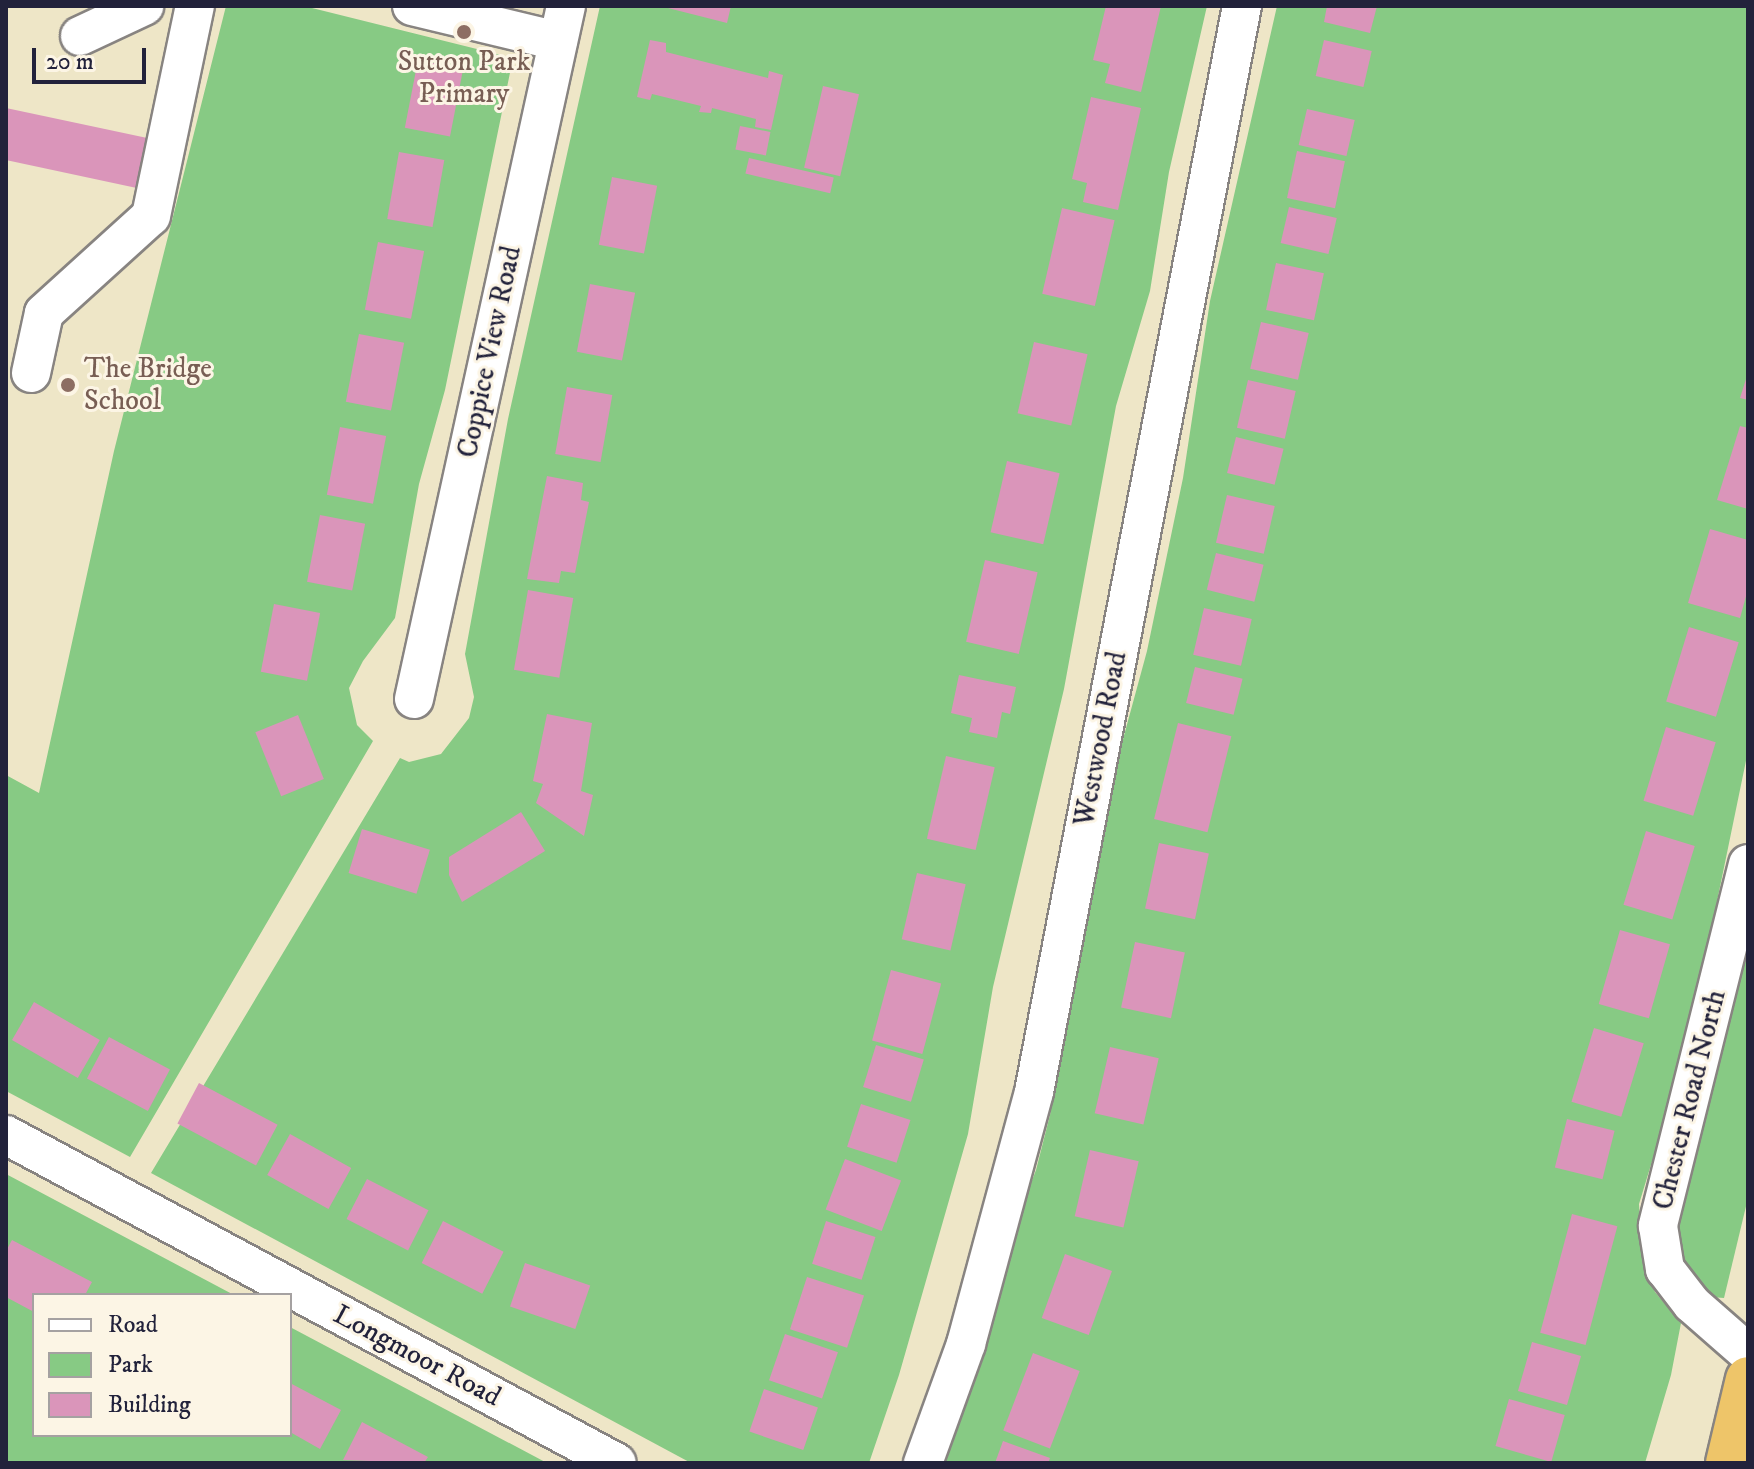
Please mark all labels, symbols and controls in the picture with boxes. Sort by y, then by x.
marker: Sutton Park Primary [455,23,473,41]
scale bar [36,32,150,82]
place label: Sutton Park Primary [398,45,530,111]
text: 20 m [46,47,94,77]
street label: Coppice View Road [451,243,529,461]
place label: The Bridge School [84,352,212,418]
marker: The Bridge School [59,376,77,394]
street label: Westwood Road [1068,649,1134,829]
street label: Chester Road North [1646,987,1734,1213]
legend [32,1293,292,1437]
street label: Longmoor Road [328,1298,506,1414]
text: Road [108,1310,158,1340]
text: Park [108,1350,153,1380]
text: Building [108,1390,191,1420]

